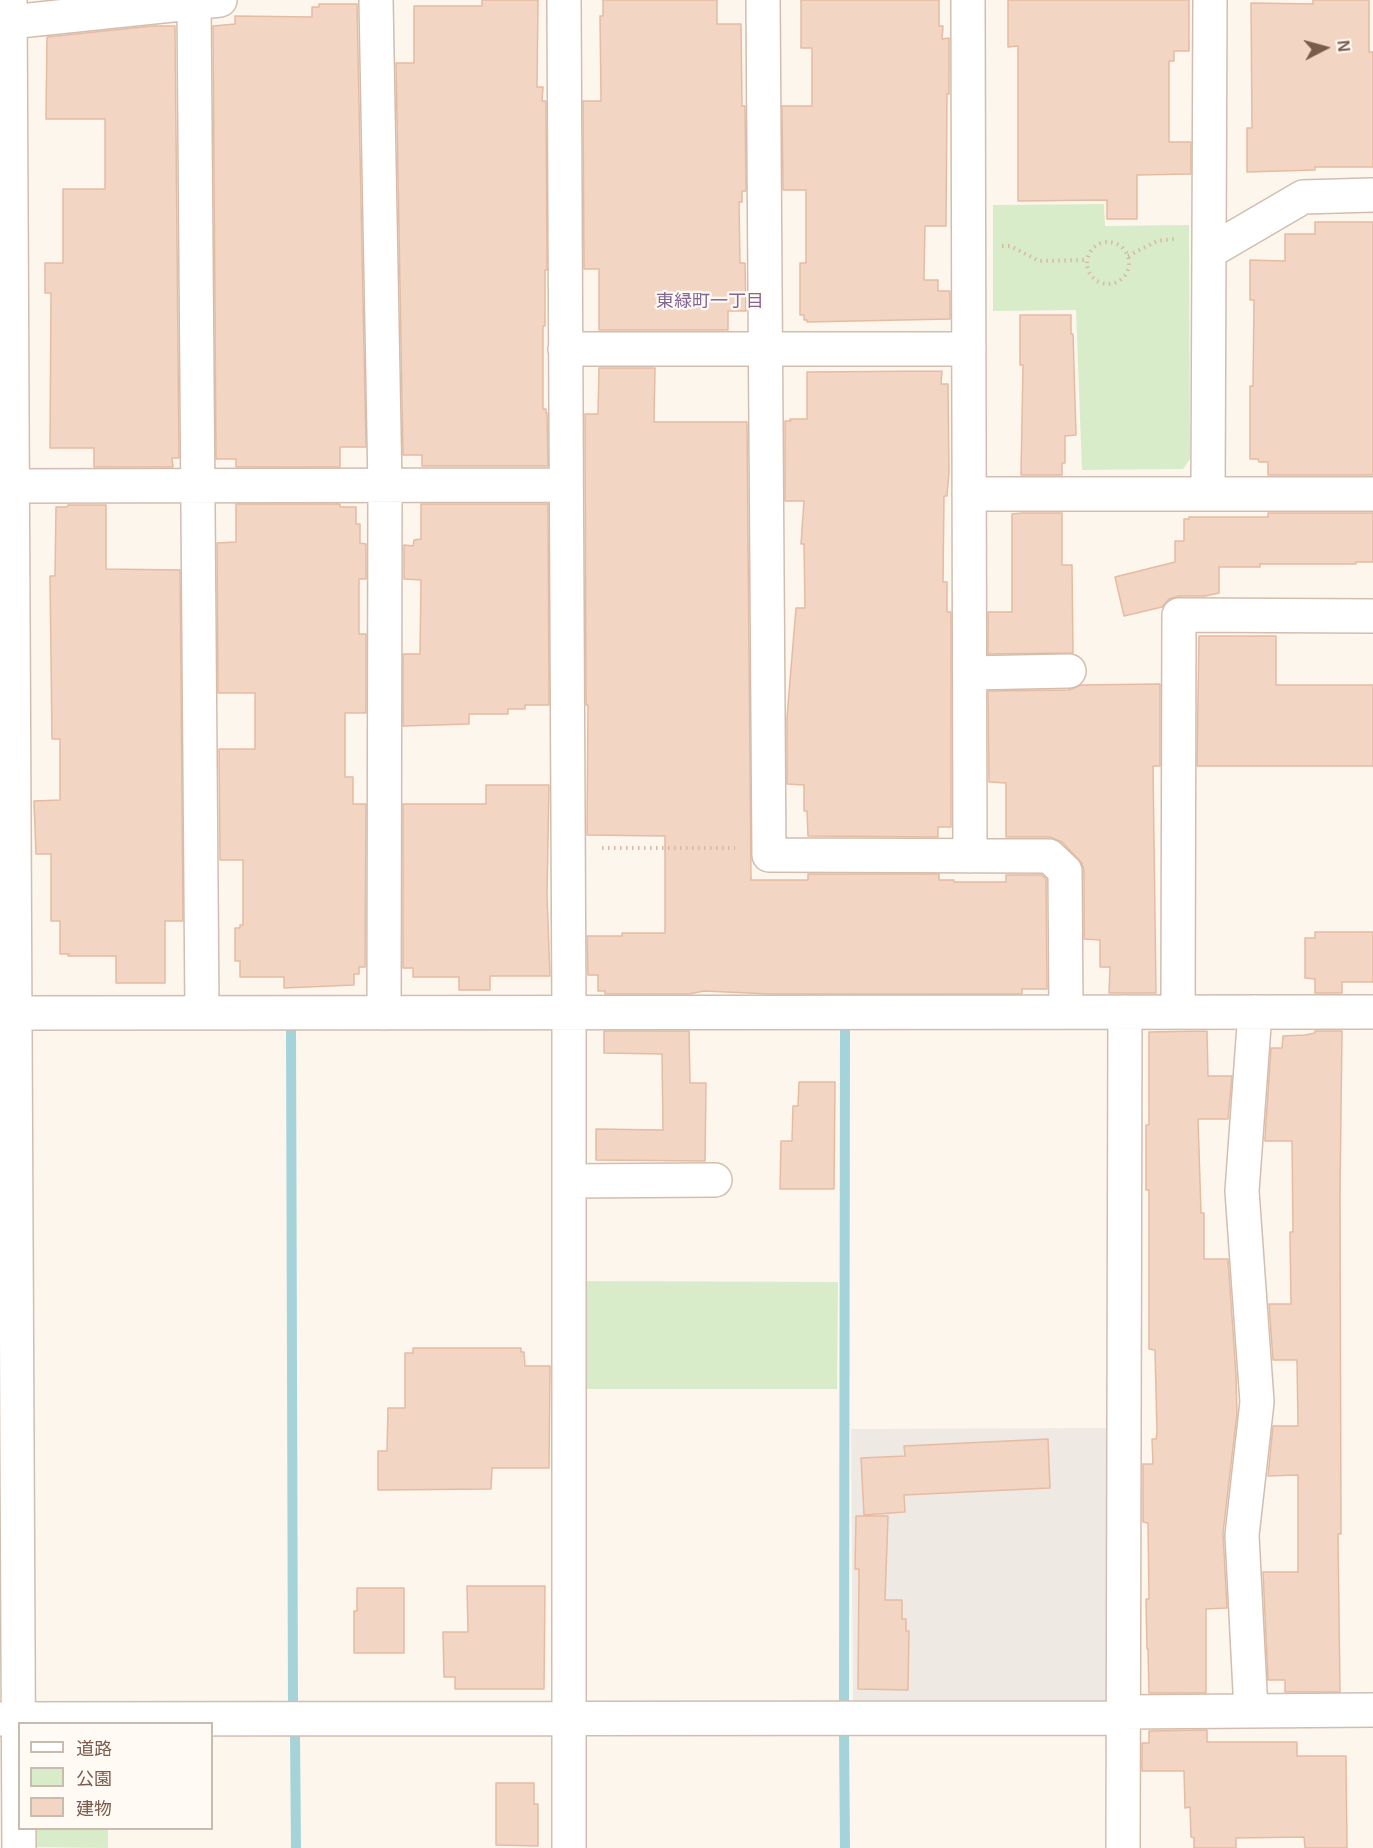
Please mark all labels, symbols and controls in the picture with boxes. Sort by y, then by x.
north arrow [1295,18,1355,78]
text: N [1334,39,1352,53]
district label: 東緑町一丁目 [656,291,764,313]
legend [18,1722,213,1830]
text: 道路 [76,1739,112,1759]
text: 公園 [76,1769,112,1789]
text: 建物 [76,1799,112,1819]

